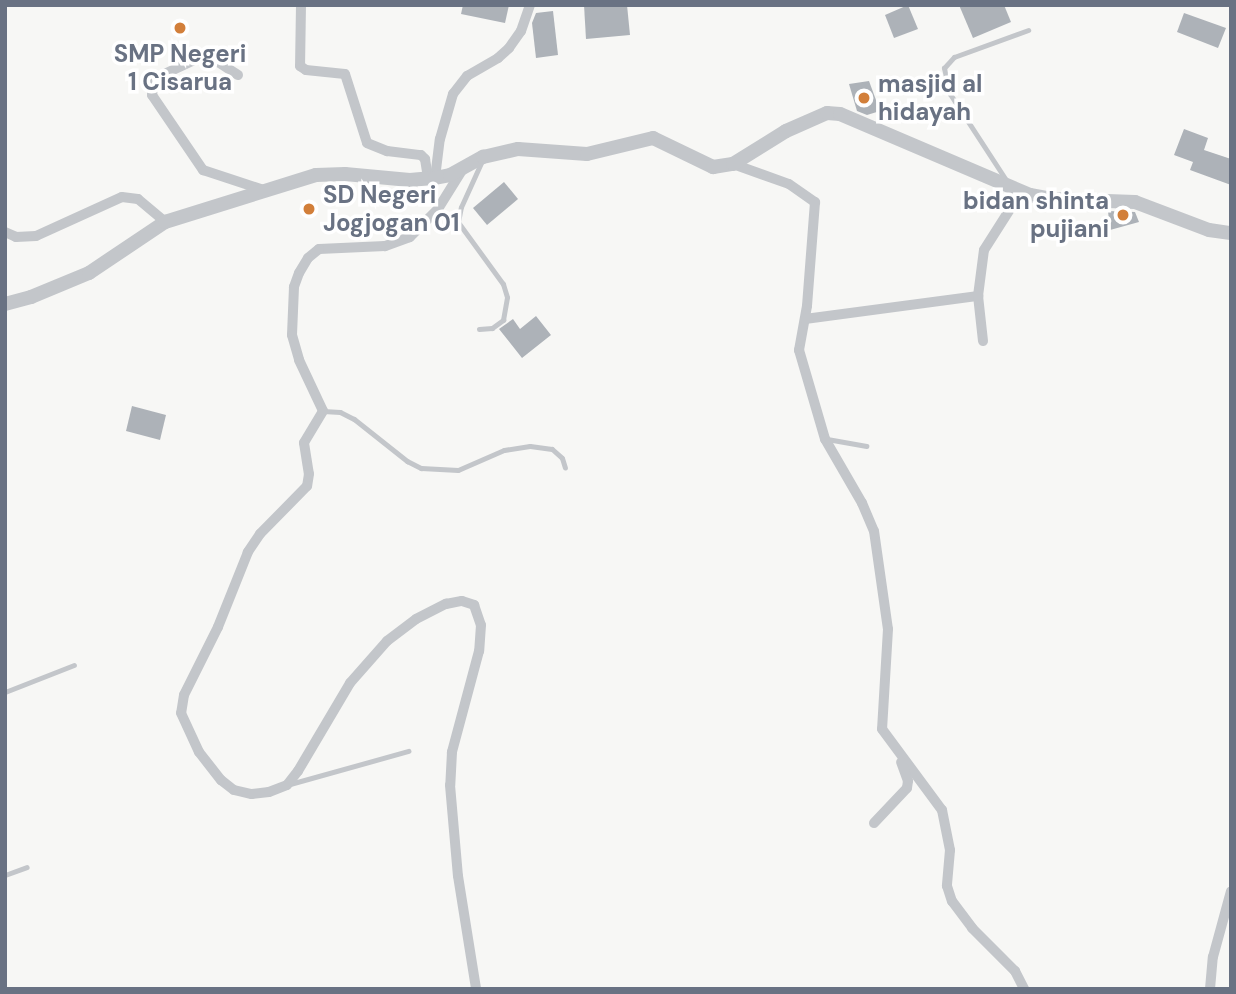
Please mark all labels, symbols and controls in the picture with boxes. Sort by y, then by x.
marker: SMP Negeri 1 Cisarua [172,20,188,36]
place label: SMP Negeri 1 Cisarua [114,40,246,96]
place label: masjid al hidayah [878,70,982,126]
marker: masjid al hidayah [856,90,872,106]
place label: SD Negeri Jogjogan 01 [323,181,460,237]
place label: bidan shinta pujiani [963,187,1109,243]
marker: SD Negeri Jogjogan 01 [301,201,317,217]
marker: bidan shinta pujiani [1115,207,1131,223]

